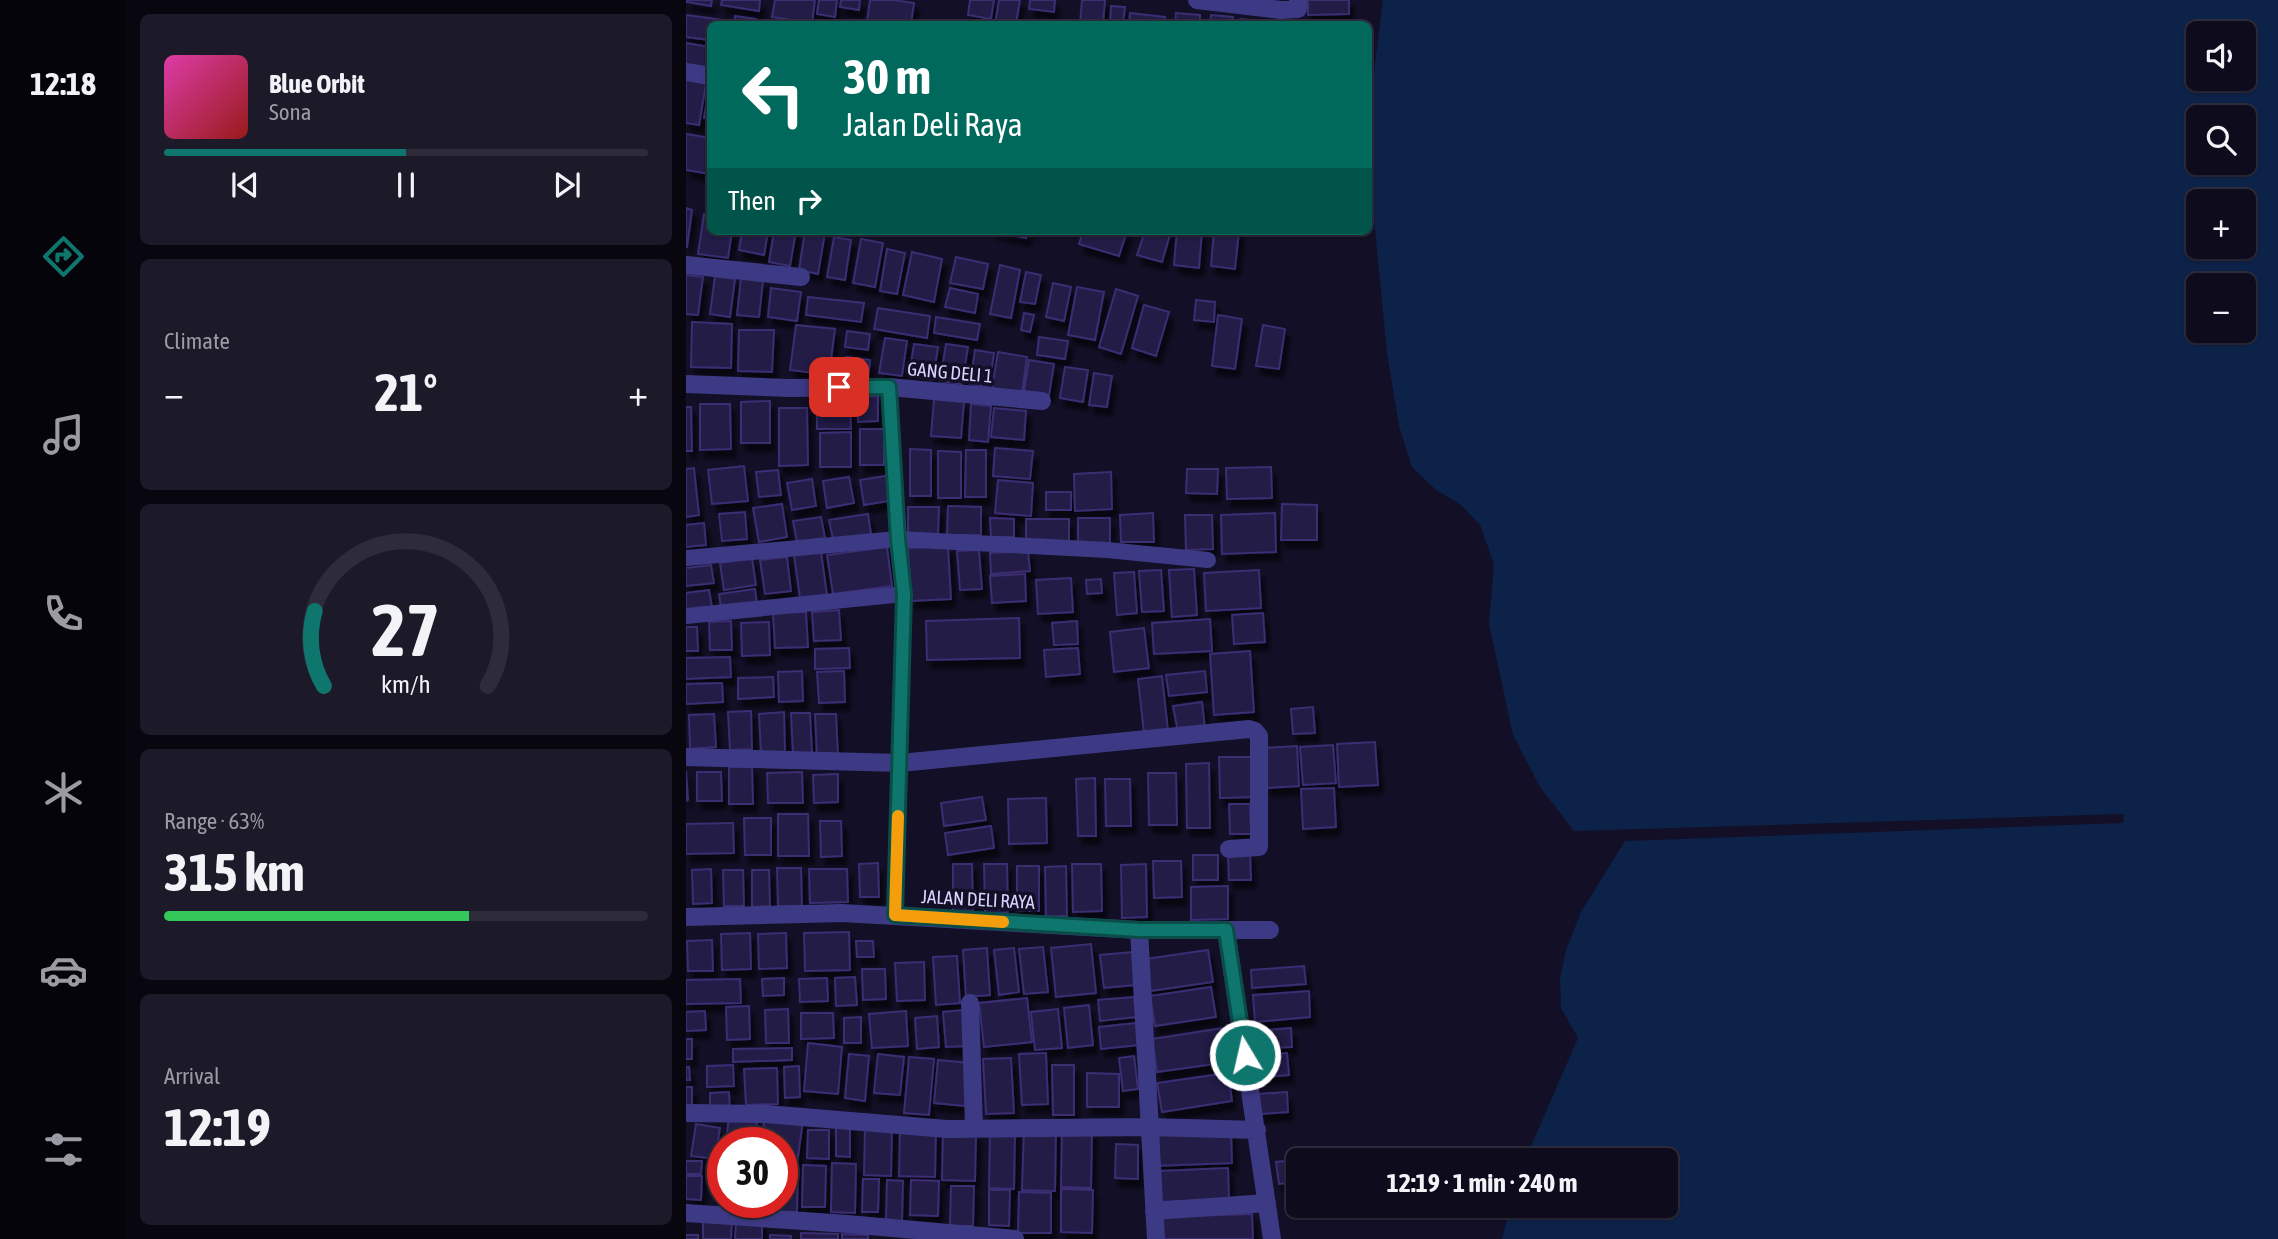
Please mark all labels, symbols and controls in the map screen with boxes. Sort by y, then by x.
map controls [2186,21,2256,343]
button: sound [2186,21,2256,91]
text: 30 m [843,48,931,104]
icon: left [728,49,819,140]
text: 12:18 [30,65,96,102]
text: Blue Orbit [269,69,365,99]
text: Sona [269,99,311,125]
button: search [2186,105,2256,175]
text: Jalan Deli Raya [843,106,1023,143]
icon: previous [226,166,264,204]
icon: pause [387,166,425,204]
icon: next [548,166,586,204]
icon: right [790,182,828,220]
text: Then [728,186,776,216]
button: + [2186,189,2256,259]
icon: directions [39,232,88,281]
button: − [2186,273,2256,343]
text: Climate [164,328,230,354]
pin [809,357,869,417]
street label: GANG DELI 1 [906,357,994,387]
text: 21° [374,362,438,422]
icon: arrive [820,368,858,406]
text: − [164,371,184,414]
text: + [628,371,648,414]
icon: music [39,410,88,459]
text: 27 [372,588,440,671]
icon: phone [39,589,88,638]
text: km/h [381,669,431,697]
icon: climate [39,768,88,817]
text: Range · 63% [164,808,264,834]
text: 315 km [164,842,305,902]
street label: JALAN DELI RAYA [920,885,1036,913]
icon: car [39,946,88,995]
position arrow [1208,1018,1282,1092]
text: Arrival [164,1063,220,1089]
text: 12:19 [164,1097,271,1157]
icon: filters [39,1125,88,1174]
speed limit sign: 30 [707,1127,798,1218]
text: 12:19 · 1 min · 240 m [1387,1168,1577,1198]

